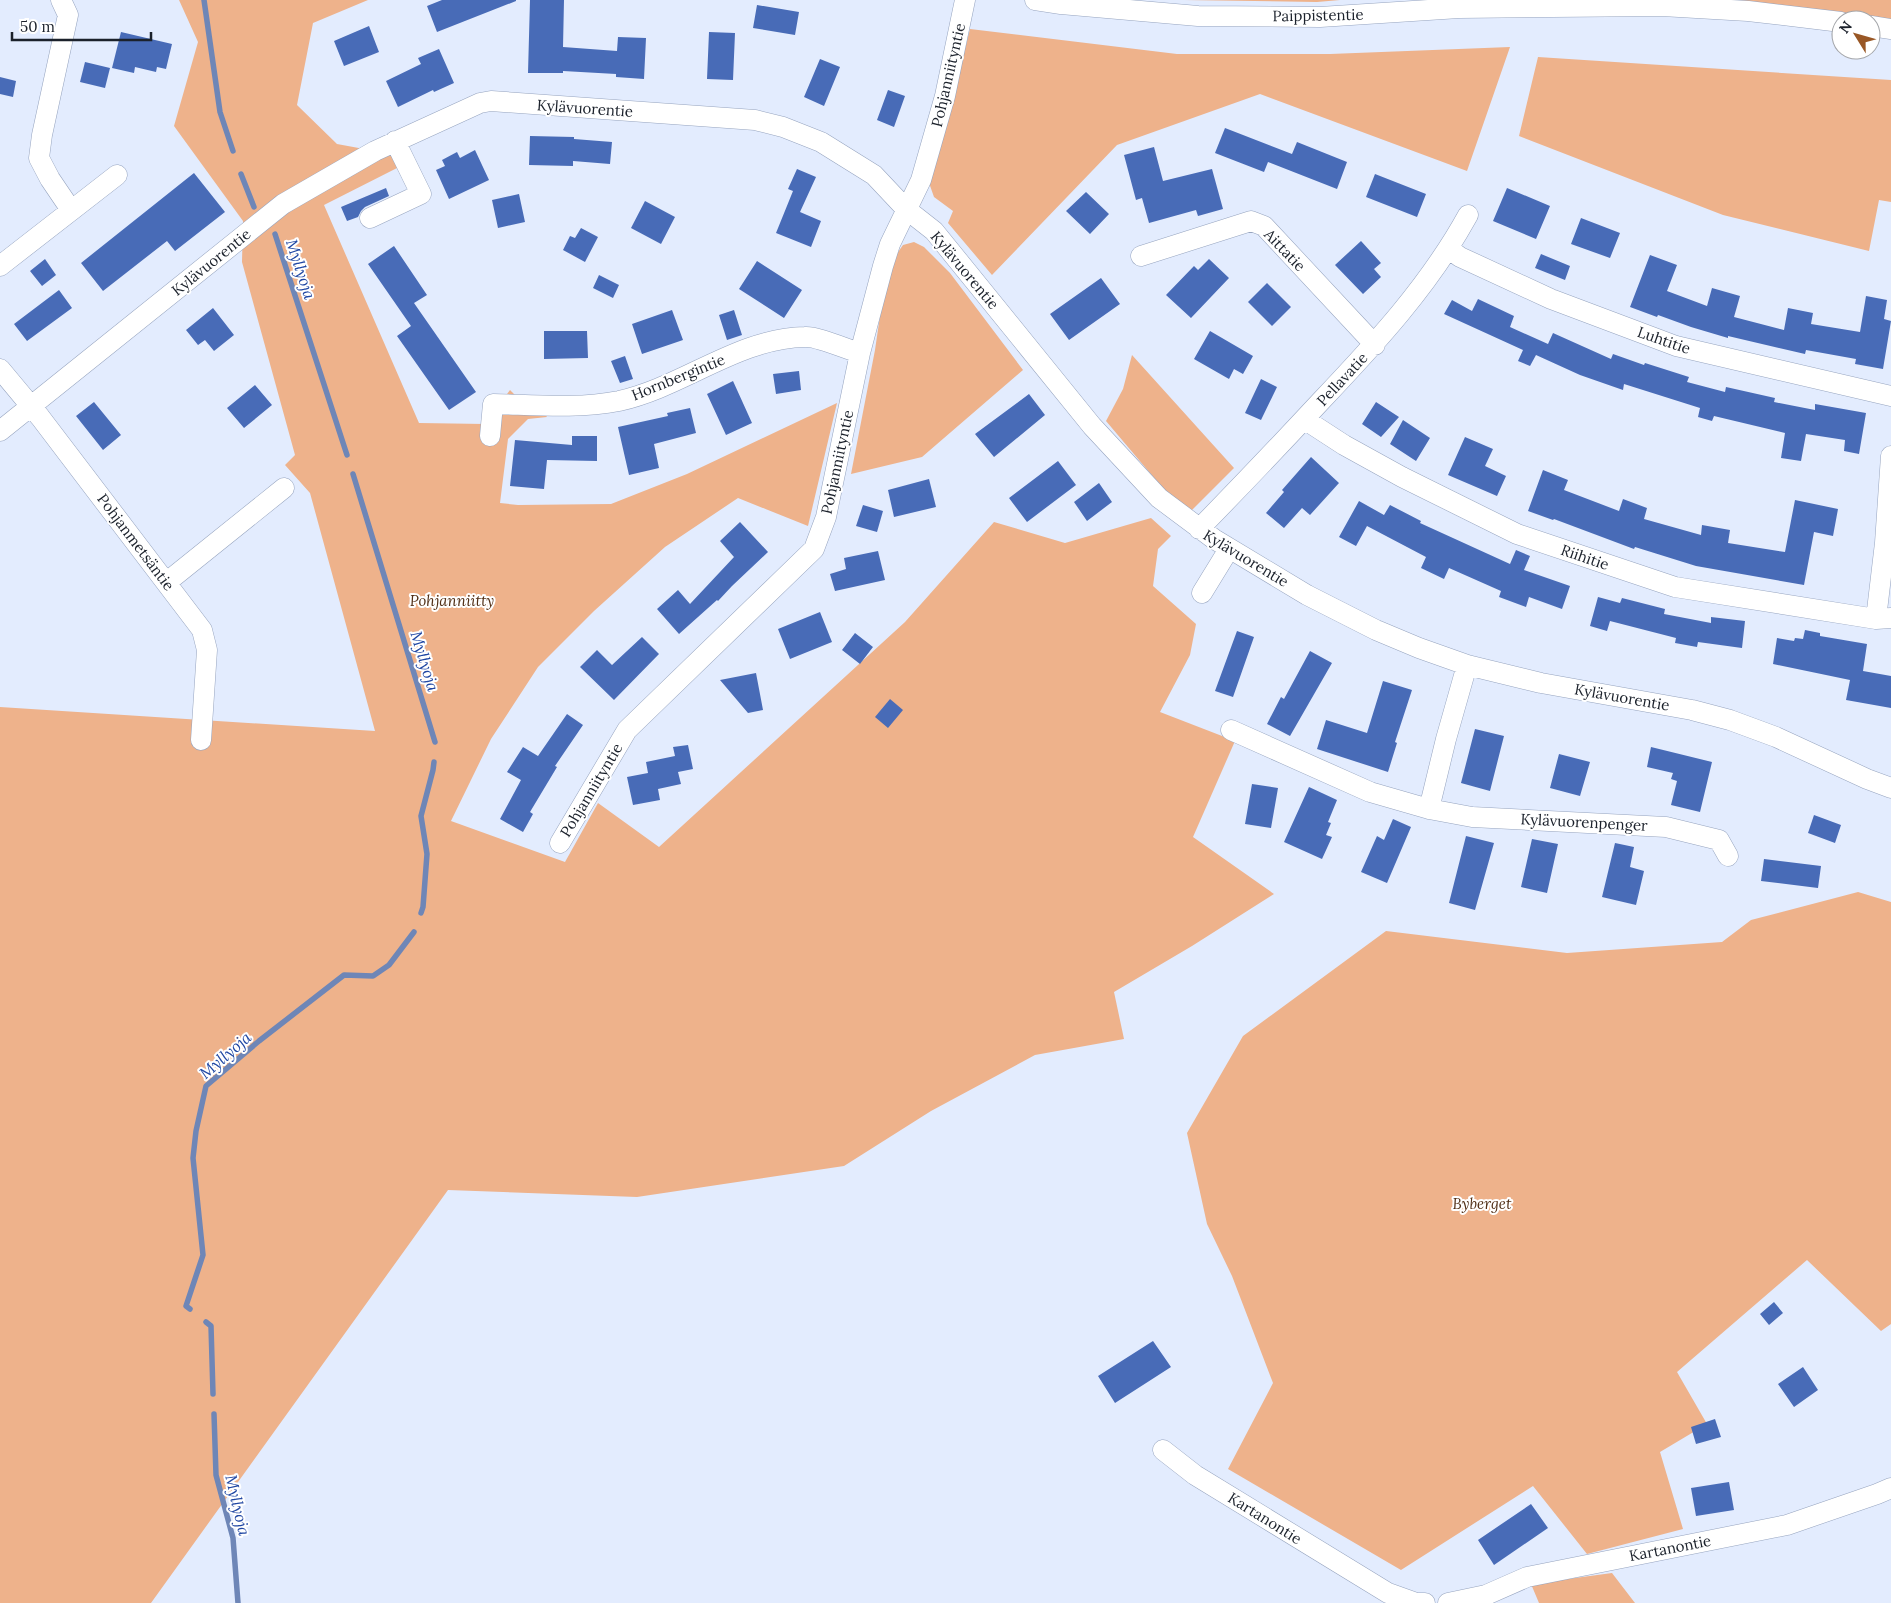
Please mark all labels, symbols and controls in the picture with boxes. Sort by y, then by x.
street label: Paippistentie [1272,5,1364,25]
scale bar [12,10,151,42]
north arrow [1831,10,1881,60]
text: 50 m [20,17,55,36]
text: N [1835,17,1856,37]
street label: Pohjanniityntie [927,21,969,129]
street label: Kylävuorentie [536,95,634,121]
street label: Kylävuorentie [168,224,254,300]
street label: Aittatie [1260,224,1310,275]
street label: Kylävuorentie [927,227,1003,313]
water label: Myllyoja [282,237,320,302]
street label: Luhtitie [1635,322,1693,358]
street label: Pellavatie [1313,348,1371,410]
street label: Hornbergintie [629,350,727,404]
street label: Pohjanniityntie [817,408,857,516]
street label: Pohjanmetsäntie [93,490,179,594]
street label: Kylävuorentie [1200,525,1292,591]
street label: Riihitie [1559,540,1611,574]
park label: Pohjanniitty [410,591,494,610]
water label: Myllyoja [406,629,444,694]
street label: Kylävuorentie [1573,679,1671,715]
street label: Pohjanniityntie [556,740,626,840]
street label: Kylävuorenpenger [1520,809,1649,835]
water label: Myllyoja [195,1027,255,1083]
park label: Byberget [1453,1194,1512,1213]
water label: Myllyoja [221,1473,255,1538]
street label: Kartanontie [1225,1488,1305,1548]
street label: Kartanontie [1627,1531,1713,1565]

